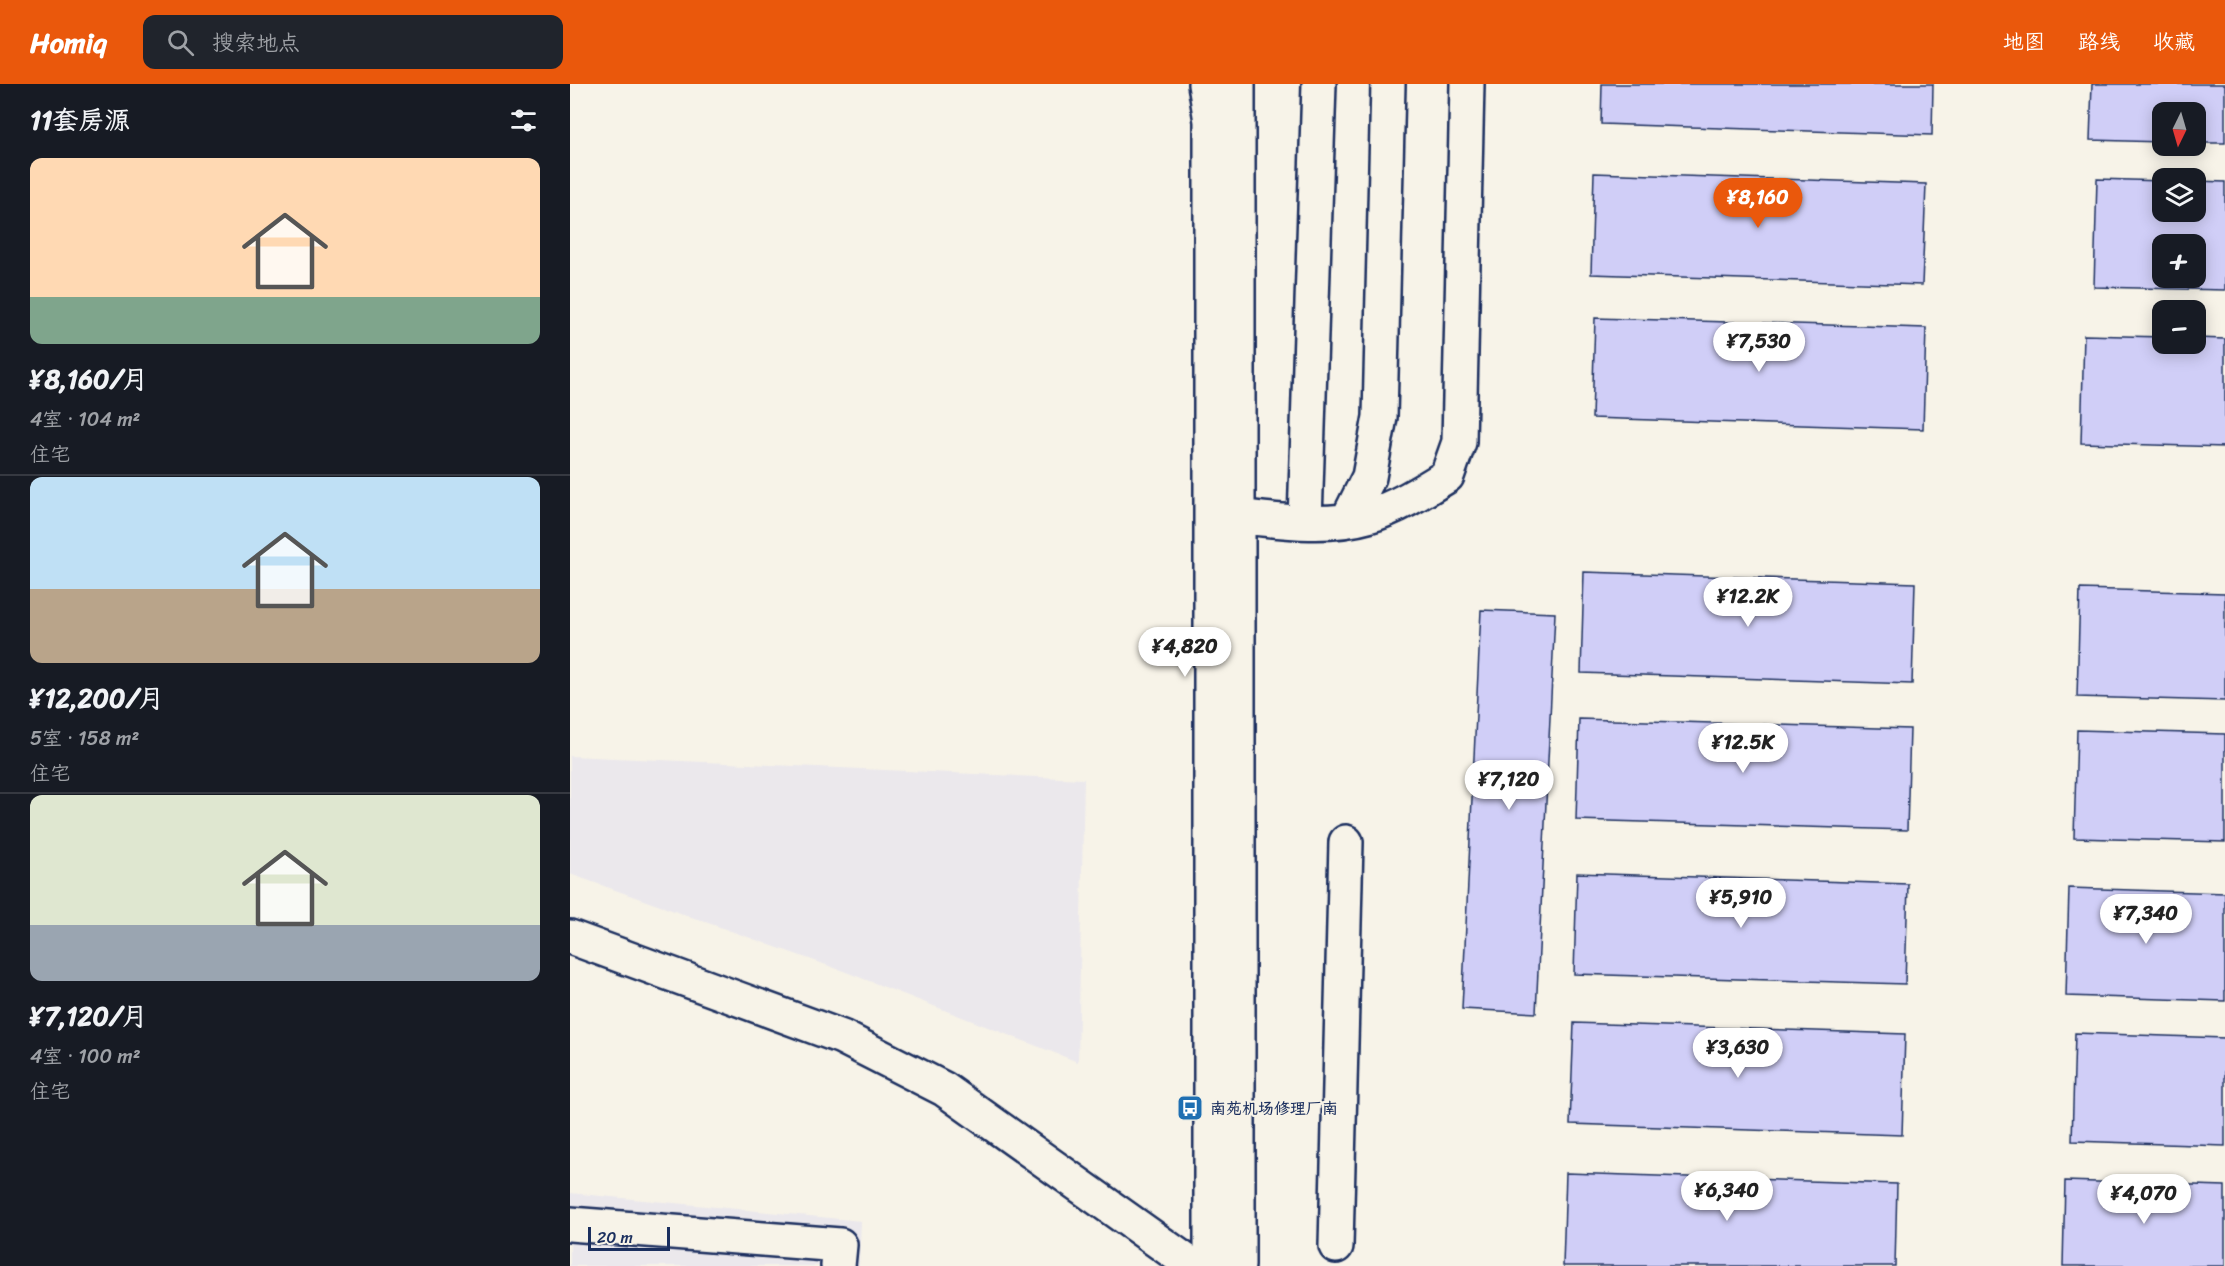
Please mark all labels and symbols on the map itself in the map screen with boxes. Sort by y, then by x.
north arrow [2152,102,2206,156]
pin: ¥8,160 [1709,178,1807,229]
pin: ¥7,530 [1710,322,1808,373]
pin: ¥12.2K [1699,577,1797,628]
pin: ¥4,820 [1136,627,1234,678]
pin: ¥12.5K [1694,723,1792,774]
pin: ¥7,120 [1460,760,1558,811]
pin: ¥5,910 [1692,878,1790,929]
pin: ¥7,340 [2097,894,2195,945]
pin: ¥3,630 [1689,1028,1787,1079]
bus stop icon: 南苑机场修理厂南 [1175,1093,1205,1123]
place label: 南苑机场修理厂南 [1210,1094,1338,1123]
pin: ¥6,340 [1678,1171,1776,1222]
pin: ¥4,070 [2095,1174,2193,1225]
scale bar [588,1224,670,1252]

